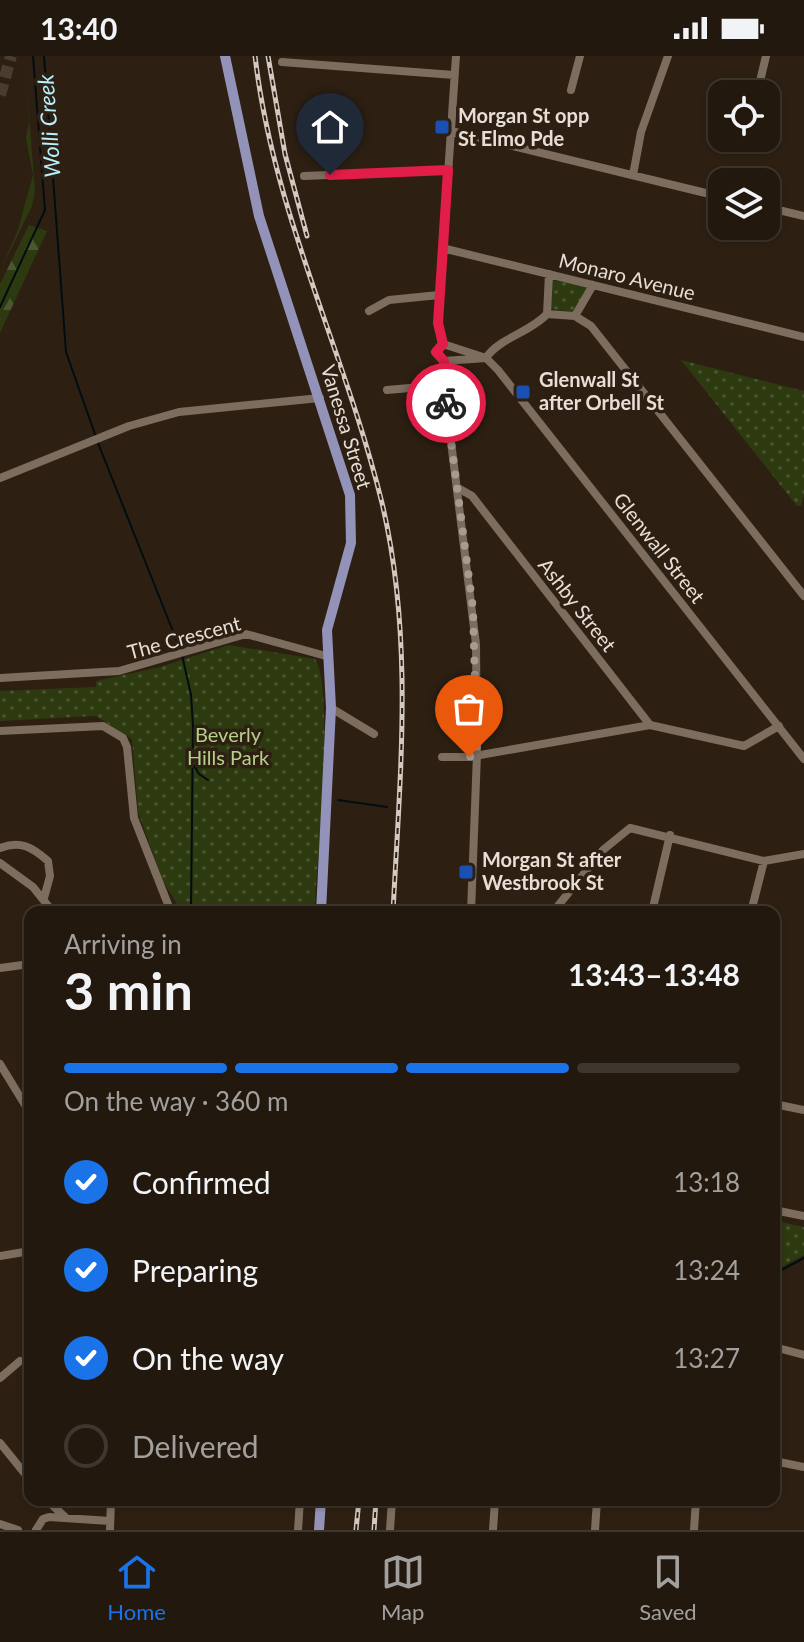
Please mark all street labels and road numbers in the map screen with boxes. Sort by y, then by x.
street label: Monaro Avenue [557,248,698,305]
street label: Vanessa Street [317,362,377,492]
street label: Glenwall Street [609,487,710,607]
street label: Ashby Street [534,553,622,656]
street label: The Crescent [125,610,243,664]

